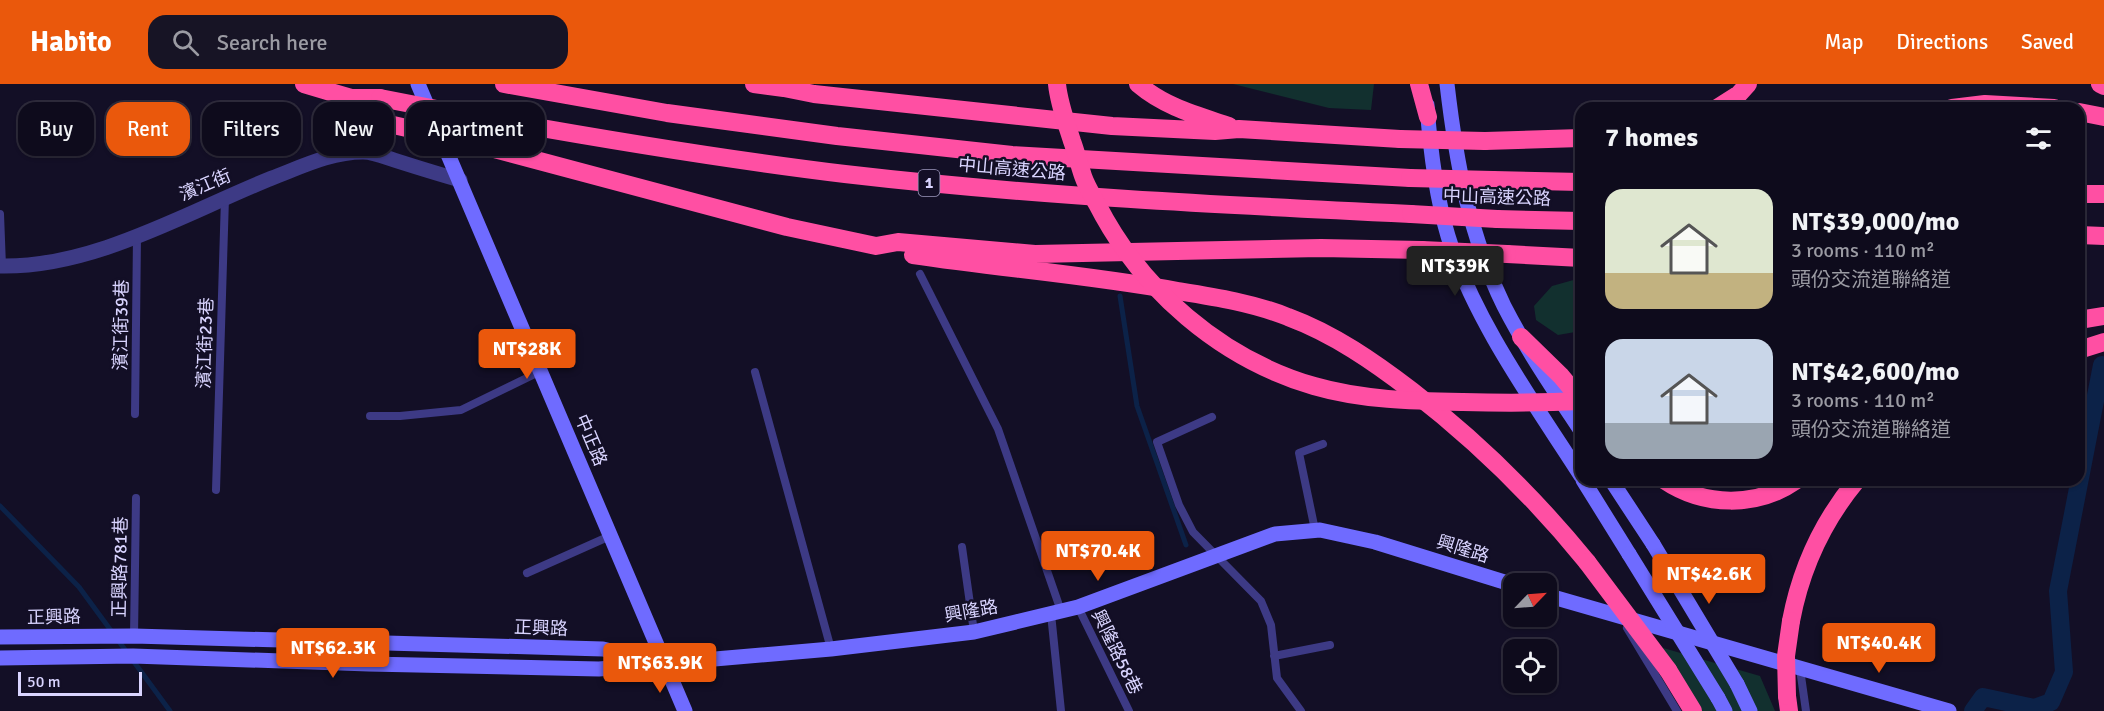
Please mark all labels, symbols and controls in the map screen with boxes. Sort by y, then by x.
search box [148,15,568,69]
text: Habito [30,25,112,59]
icon: search [169,26,202,59]
text: Search here [217,29,328,56]
text: Map [1825,29,1863,55]
text: Directions [1896,29,1988,55]
text: Saved [2021,29,2074,55]
chip: Buy [18,102,94,156]
chip: Rent [106,102,190,156]
chip: Filters [202,102,301,156]
chip: New [313,102,394,156]
chip: Apartment [406,102,545,156]
text: 7 homes [1605,122,1698,154]
icon: filters [2022,122,2055,155]
street label: 中山高速公路 [957,153,1067,185]
street label: 濱江街 [176,164,234,206]
road number: 1 [918,170,940,196]
street label: 中山高速公路 [1443,184,1551,210]
text: NT$39,000/mo [1791,206,1959,238]
icon: home [1653,213,1725,285]
text: 3 rooms · 110 m² [1791,238,1935,263]
pin: NT$39K [1406,246,1504,297]
text: NT$39K [1421,253,1489,278]
text: 頭份交流道聯絡道 [1791,267,1951,292]
street label: 濱江街39巷 [109,279,133,371]
street label: 濱江街23巷 [192,297,218,389]
pin: NT$28K [478,329,576,380]
text: NT$28K [493,336,561,361]
text: NT$42,600/mo [1791,356,1959,388]
icon: home [1653,363,1725,435]
text: 3 rooms · 110 m² [1791,388,1935,413]
street label: 中正路 [570,411,612,469]
text: 頭份交流道聯絡道 [1791,417,1951,442]
street label: 正興路781巷 [108,516,132,618]
pin: NT$70.4K [1036,531,1160,582]
street label: 興隆路 [1434,531,1492,567]
text: NT$70.4K [1055,538,1141,563]
pin: NT$42.6K [1647,554,1771,605]
text: NT$42.6K [1666,561,1752,586]
north arrow [1503,573,1557,627]
map controls [1503,573,1557,693]
street label: 興隆路 [943,595,999,627]
street label: 正興路 [27,606,81,628]
street label: 興隆路58巷 [1087,606,1147,698]
street label: 正興路 [514,616,568,640]
pin: NT$40.4K [1817,623,1941,674]
pin: NT$62.3K [271,628,395,679]
text: NT$40.4K [1836,630,1922,655]
text: NT$62.3K [290,635,376,660]
button: locate [1503,639,1557,693]
pin: NT$63.9K [598,643,722,694]
text: NT$63.9K [617,650,703,675]
scale bar [18,669,142,696]
text: 50 m [27,672,61,692]

